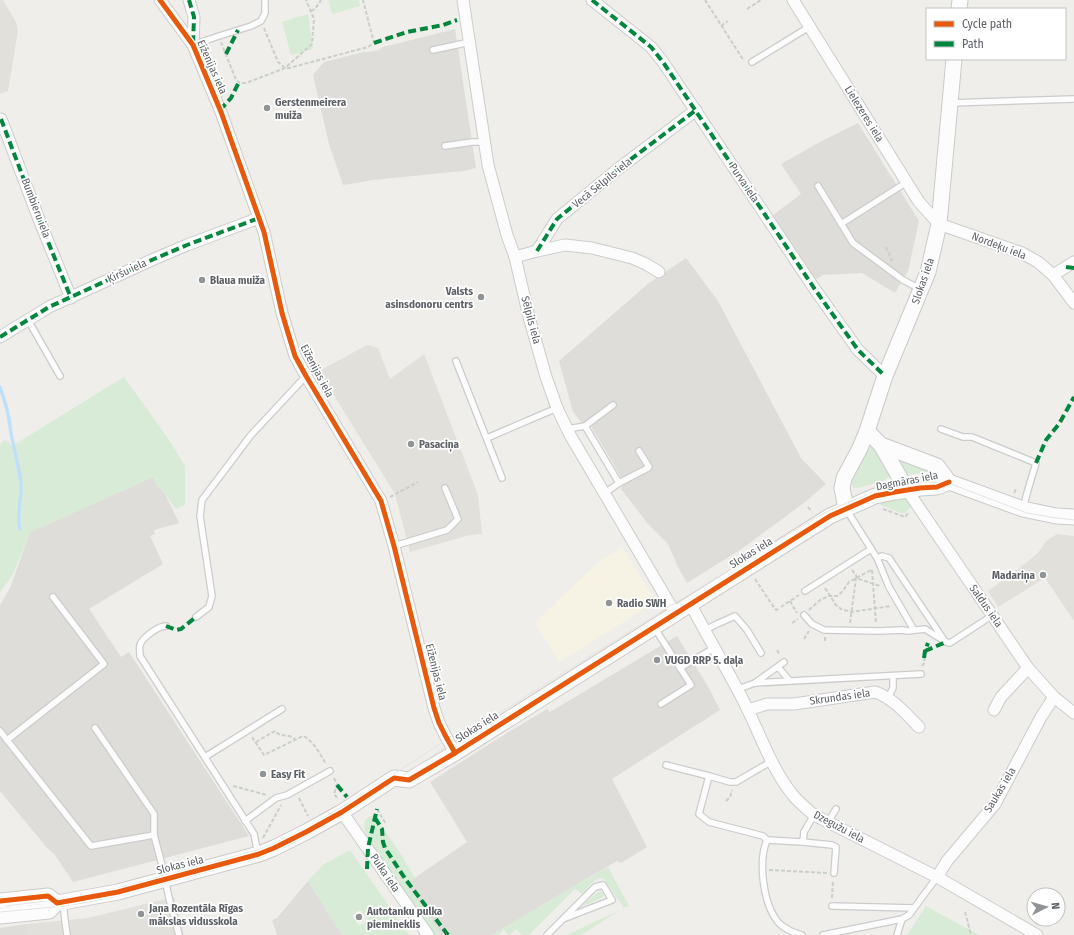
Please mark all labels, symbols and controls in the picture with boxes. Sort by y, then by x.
legend [926,8,1066,60]
text: Cycle path [962,17,1012,31]
text: Path [962,37,984,51]
street label: Eiženijas iela [194,38,230,96]
street label: Lielezeres iela [842,84,886,144]
place label: Gerstenmeirera muiža [275,96,347,122]
marker: Gerstenmeirera muiža [262,103,272,113]
street label: Vecā Sēlpils iela [570,155,634,211]
street label: Purva iela [726,161,762,205]
street label: Bumbieru iela [19,176,53,240]
street label: Nordeķu iela [970,230,1028,263]
street label: Ķiršu iela [105,256,149,287]
street label: Slokas iela [909,256,937,306]
place label: Blaua muiža [210,274,265,287]
marker: Blaua muiža [197,275,207,285]
place label: Valsts asinsdonoru centrs [385,285,473,311]
marker: Valsts asinsdonoru centrs [476,292,486,302]
street label: Sēlpils iela [518,295,544,345]
street label: Eiženijas iela [298,342,336,400]
place label: Pasaciņa [419,438,460,452]
marker: Pasaciņa [406,439,416,449]
street label: Dagmāras iela [875,469,939,493]
street label: Slokas iela [727,535,775,571]
place label: Madariņa [992,569,1036,583]
marker: Madariņa [1038,570,1048,580]
street label: Saldus iela [967,582,1005,630]
place label: Radio SWH [617,597,667,610]
marker: Radio SWH [604,598,614,608]
street label: Eiženijas iela [423,642,449,702]
place label: VUGD RRP 5. daļa [664,654,744,667]
marker: VUGD RRP 5. daļa [652,655,662,665]
street label: Skrundas iela [809,686,871,708]
street label: Slokas iela [453,709,501,745]
street label: Saukas iela [981,765,1019,815]
place label: Easy Fit [271,768,305,781]
marker: Easy Fit [258,769,268,779]
street label: Dzegužu iela [811,808,867,846]
street label: Pulka iela [367,851,403,895]
street label: Slokas iela [155,853,205,877]
north arrow [1026,887,1066,927]
place label: Jaņa Rozentāla Rīgas mākslas vidusskola [148,902,243,928]
text: N [1049,902,1062,910]
place label: Autotanku pulka piemineklis [366,905,443,931]
marker: Jaņa Rozentāla Rīgas mākslas vidusskola [136,909,146,919]
marker: Autotanku pulka piemineklis [354,912,364,922]

